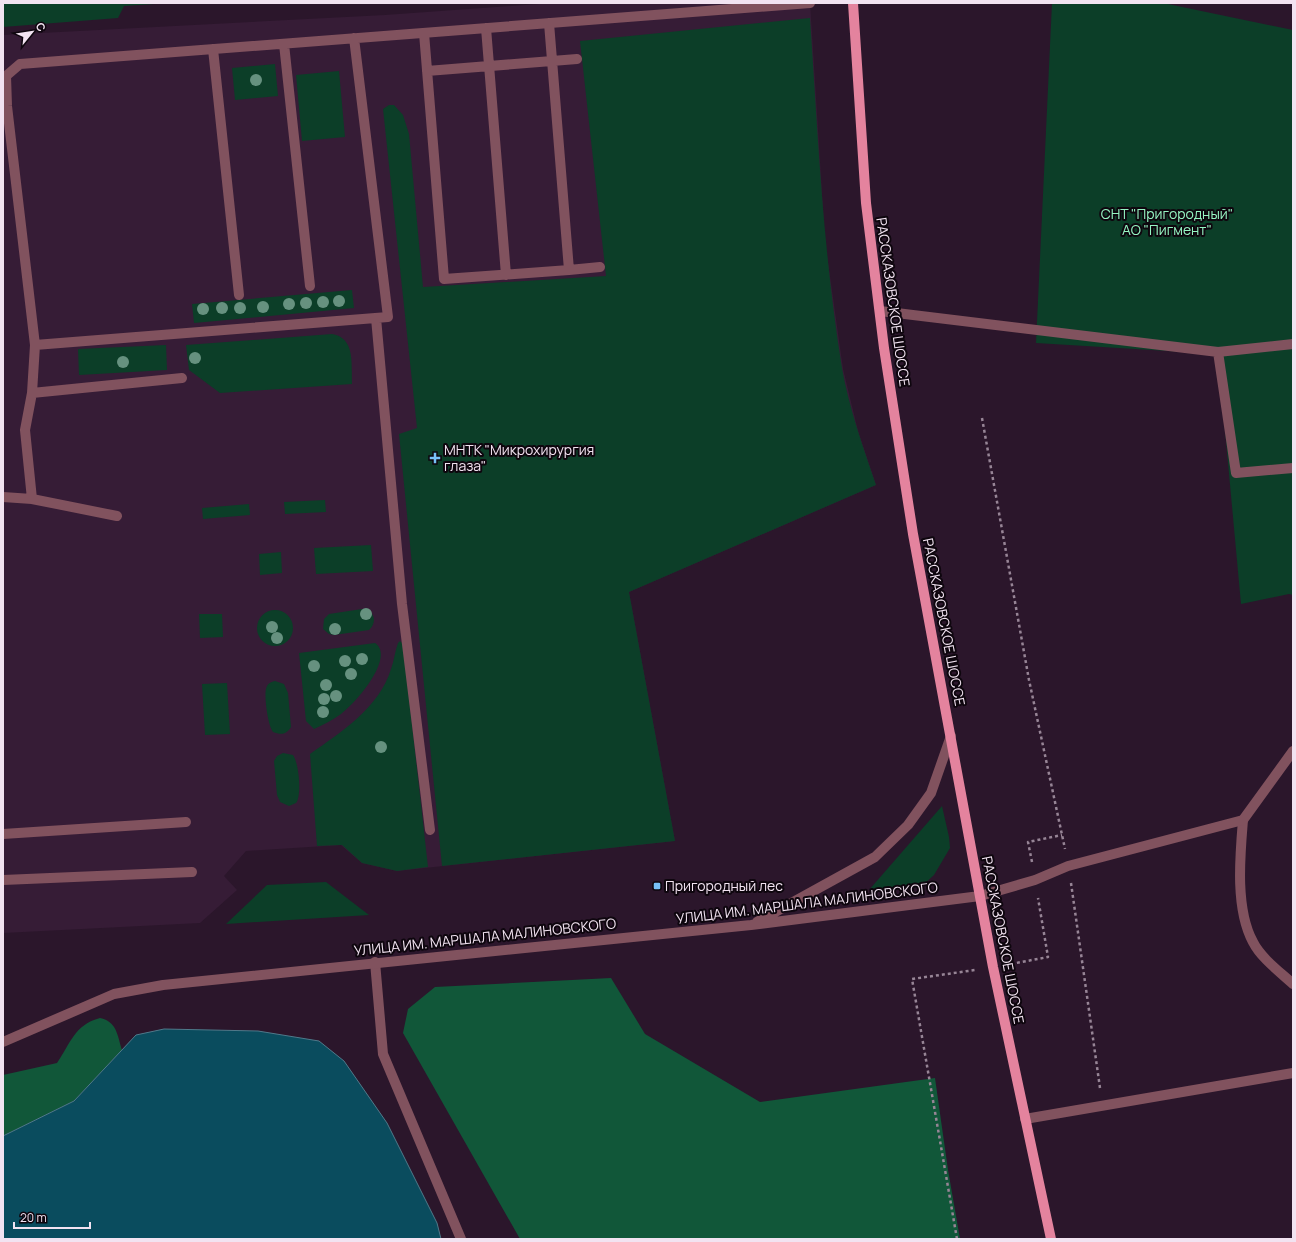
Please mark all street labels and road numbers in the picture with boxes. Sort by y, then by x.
street label: РАССКАЗОВСКОЕ ШОССЕ [872,216,915,388]
street label: РАССКАЗОВСКОЕ ШОССЕ [919,536,970,707]
street label: РАССКАЗОВСКОЕ ШОССЕ [978,854,1029,1025]
street label: УЛИЦА ИМ. МАРШАЛА МАЛИНОВСКОГО [675,877,939,928]
street label: УЛИЦА ИМ. МАРШАЛА МАЛИНОВСКОГО [353,913,617,960]

